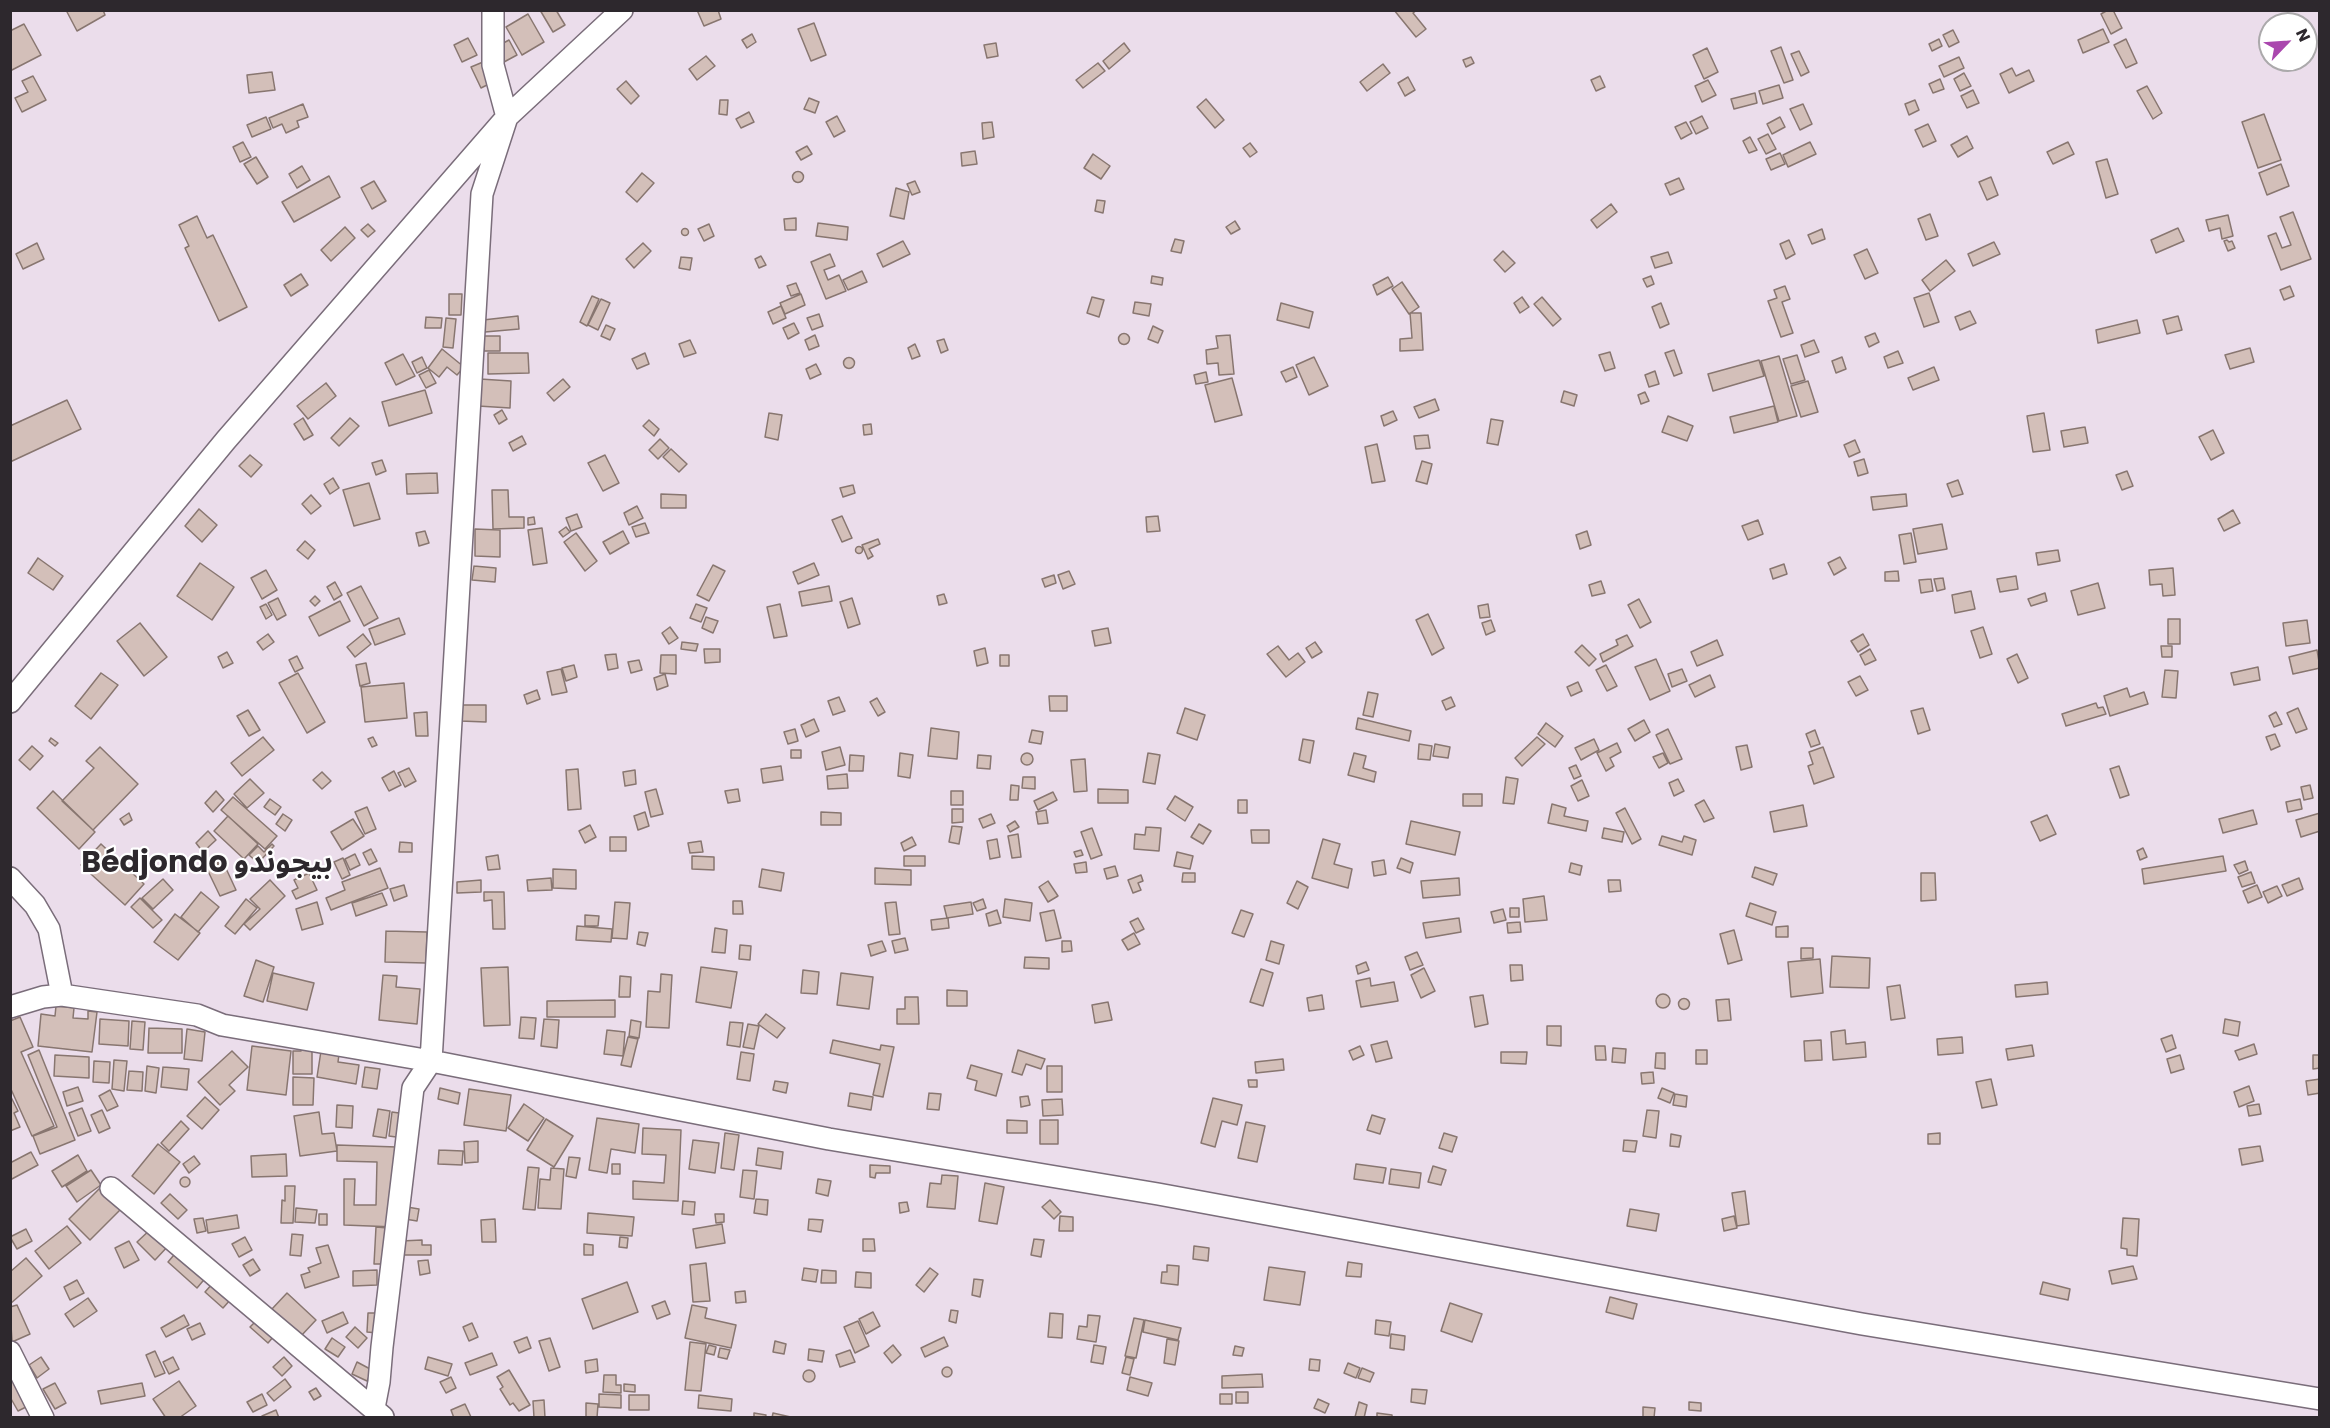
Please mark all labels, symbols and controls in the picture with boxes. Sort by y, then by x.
north arrow [2258,12,2318,72]
text: N [2290,25,2316,45]
district label: Bédjondo بيجوندو [81,846,333,882]

